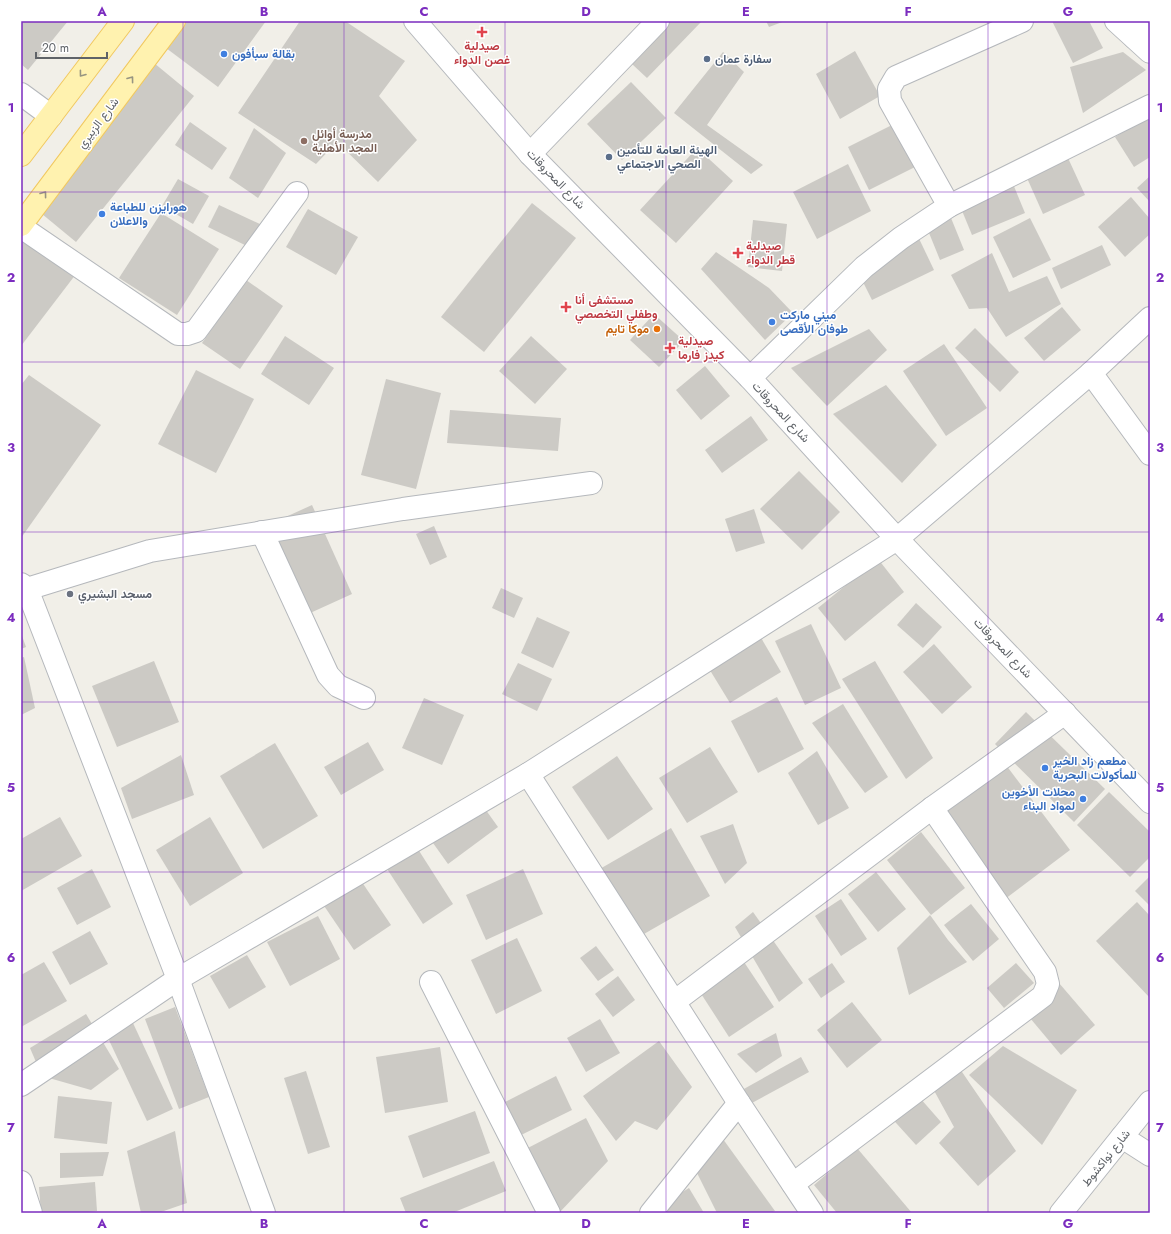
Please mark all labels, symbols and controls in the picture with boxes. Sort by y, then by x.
text: A [96,2,107,21]
text: B [260,2,269,21]
text: C [419,2,429,21]
text: D [581,2,591,21]
text: E [742,2,750,21]
text: F [904,2,912,21]
text: G [1063,2,1074,21]
marker: صيدلية غصن الدواء [477,27,487,37]
scale bar [36,34,107,60]
place label: صيدلية غصن الدواء [454,37,510,69]
text: 20 m [42,39,69,57]
place label: بقالة سبأفون [232,45,295,63]
marker: بقالة سبأفون [219,49,229,59]
place label: سفارة عمان [715,50,772,68]
marker: سفارة عمان [702,54,712,64]
one-way arrow [80,70,87,77]
one-way arrow [126,76,133,83]
street label: شارع الزبيري [73,94,124,153]
text: 1 [8,98,14,117]
text: 1 [1157,98,1163,117]
place label: مدرسة أوائل المجد الأهلية [312,125,377,157]
marker: مدرسة أوائل المجد الأهلية [299,136,309,146]
place label: الهيئة العامة للتأمين الصحي الاجتماعي [617,141,717,174]
street label: شارع المحروقات [522,145,590,213]
marker: الهيئة العامة للتأمين الصحي الاجتماعي [604,152,614,162]
one-way arrow [40,191,47,198]
place label: هورايزن للطباعة والاعلان [110,198,187,230]
marker: هورايزن للطباعة والاعلان [97,209,107,219]
place label: صيدلية قطر الدواء [746,237,796,269]
marker: صيدلية قطر الدواء [733,248,743,258]
text: 2 [7,268,15,287]
text: 2 [1156,268,1164,287]
place label: مستشفى أنا وطفلي التخصصي [575,291,658,324]
marker: مستشفى أنا وطفلي التخصصي [560,301,572,313]
place label: ميني ماركت طوفان الأقصى [780,306,848,338]
marker: ميني ماركت طوفان الأقصى [767,317,777,327]
place label: موكا تايم [606,320,649,338]
marker: موكا تايم [652,324,662,334]
place label: صيدلية كيدز فارما [678,332,725,364]
marker: صيدلية كيدز فارما [665,343,675,353]
street label: شارع المحروقات [748,377,814,447]
text: 3 [7,438,15,457]
text: 3 [1156,438,1164,457]
place label: مسجد البشيري [78,585,153,604]
marker: مسجد البشيري [65,589,75,599]
text: 4 [6,608,16,627]
text: 4 [1155,608,1165,627]
street label: شارع المحروقات [969,614,1037,682]
place label: مطعم زاد الخير للمأكولات البحرية [1052,752,1137,784]
marker: مطعم زاد الخير للمأكولات البحرية [1040,763,1050,773]
text: 5 [7,778,15,797]
text: 5 [1156,778,1164,797]
place label: محلات الأخوين لمواد البناء [1002,783,1075,815]
marker: محلات الأخوين لمواد البناء [1078,794,1088,804]
text: 6 [7,948,16,967]
text: 6 [1156,948,1165,967]
text: 7 [7,1118,15,1137]
text: 7 [1156,1118,1164,1137]
street label: شارع نواكشوط [1077,1126,1135,1190]
text: A [96,1214,107,1233]
text: B [260,1214,269,1233]
text: C [419,1214,429,1233]
text: D [581,1214,591,1233]
text: E [742,1214,750,1233]
text: F [904,1214,912,1233]
text: G [1063,1214,1074,1233]

